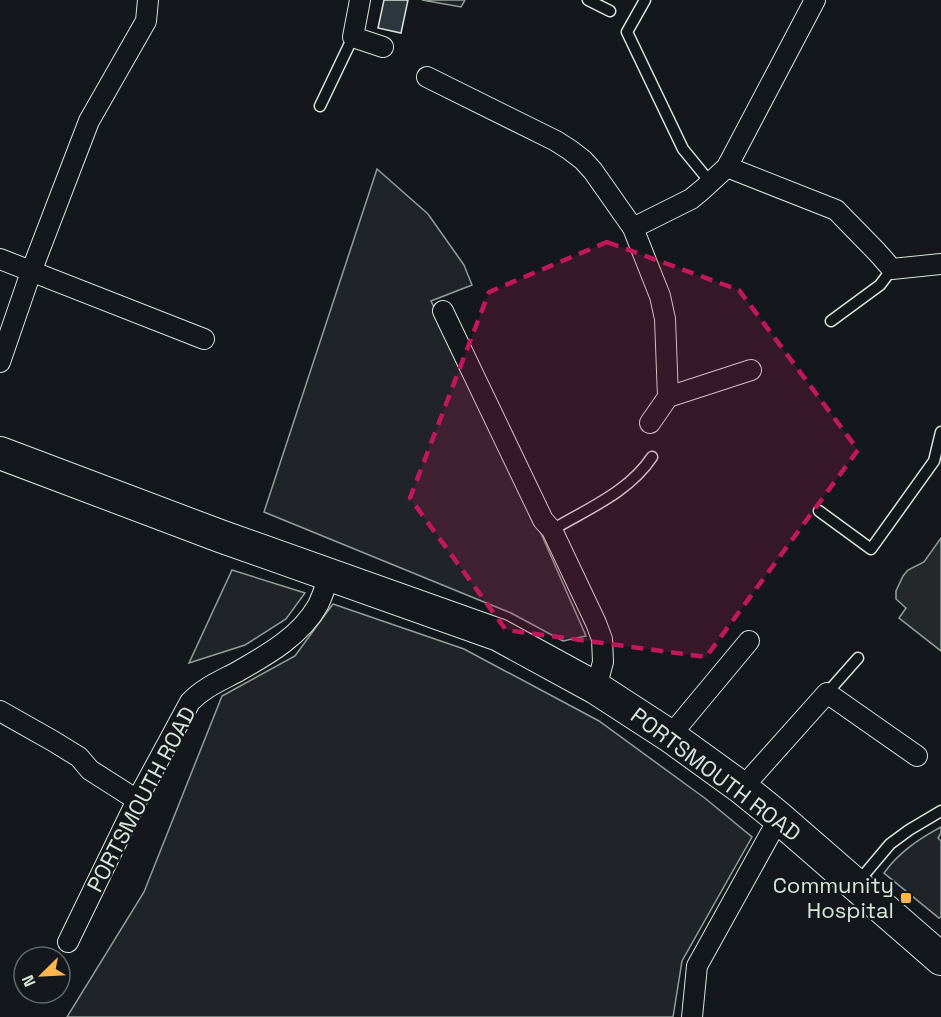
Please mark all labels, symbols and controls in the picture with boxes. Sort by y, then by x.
street label: PORTSMOUTH ROAD [625,701,807,847]
street label: PORTSMOUTH ROAD [80,702,202,896]
place label: Community Hospital [773,871,894,924]
marker: Community Hospital [899,891,913,905]
north arrow [12,945,72,1005]
text: N [17,972,41,990]

